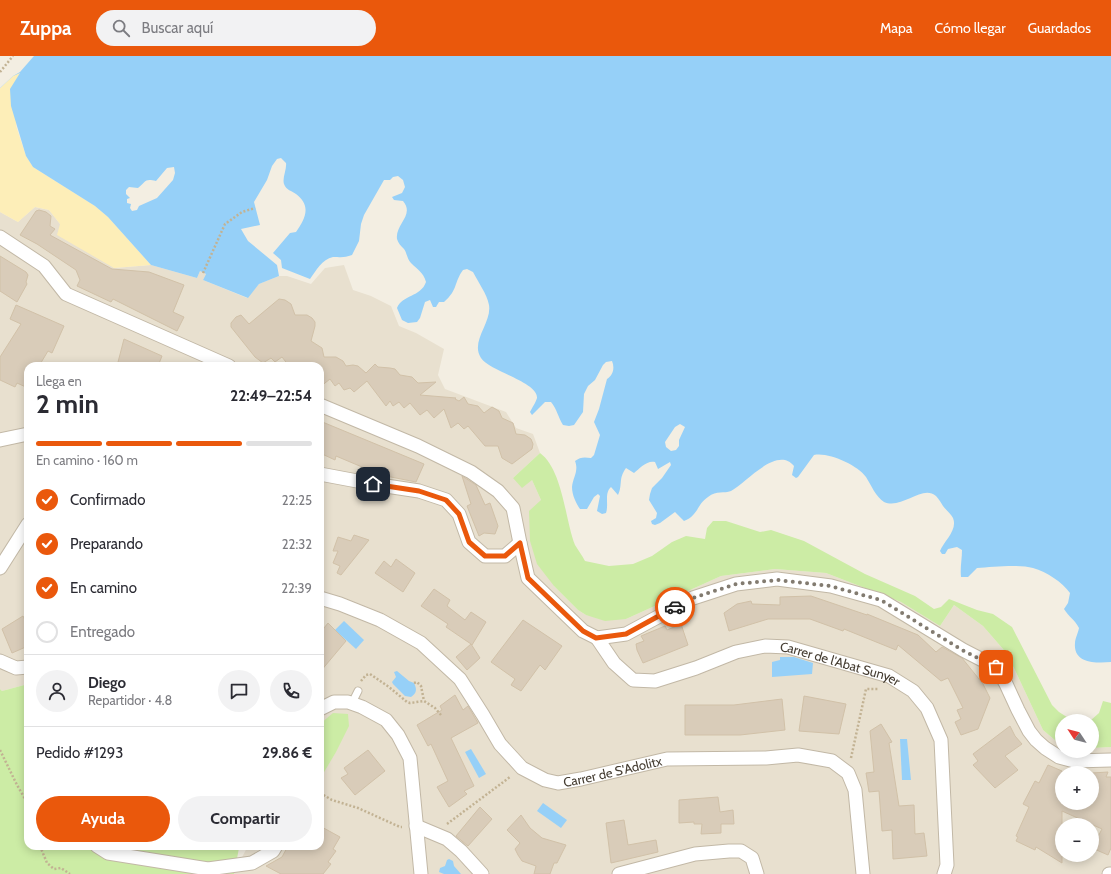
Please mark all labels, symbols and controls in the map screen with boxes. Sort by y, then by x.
search box [96,10,376,46]
text: Zuppa [20,17,72,40]
icon: search [110,17,132,39]
text: Buscar aquí [142,19,213,37]
text: Mapa [880,19,913,37]
text: Cómo llegar [935,19,1006,37]
text: Guardados [1028,19,1091,37]
text: Llega en [36,373,82,389]
text: 22:49–22:54 [230,387,312,405]
text: 2 min [36,388,99,420]
text: En camino · 160 m [36,452,138,468]
pin [356,467,390,501]
icon: home [362,473,384,495]
icon: check [36,489,58,511]
text: Confirmado [70,491,145,509]
text: 22:25 [282,492,312,508]
icon: check [36,533,58,555]
text: Preparando [70,535,143,553]
text: 22:32 [282,536,312,552]
icon: check [36,577,58,599]
text: En camino [70,579,137,597]
text: 22:39 [281,580,312,596]
courier [655,587,695,627]
icon: car [664,596,686,618]
text: Entregado [70,623,135,641]
street label: Carrer de l'Abat Sunyer [780,639,904,690]
pin [979,650,1013,684]
icon: bag [985,656,1007,678]
button: person [36,670,78,712]
button: chat [218,670,260,712]
button: phone [270,670,312,712]
text: Diego [88,674,126,692]
text: Repartidor · 4.8 [88,692,172,708]
north arrow [1055,714,1099,758]
map controls [1055,714,1099,862]
text: Pedido #1293 [36,744,123,762]
text: 29.86 € [262,744,312,762]
street label: Carrer de S'Adolitx [562,752,664,790]
button: + [1055,766,1099,810]
button: Ayuda [36,796,170,842]
button: Compartir [178,796,312,842]
button: − [1055,818,1099,862]

